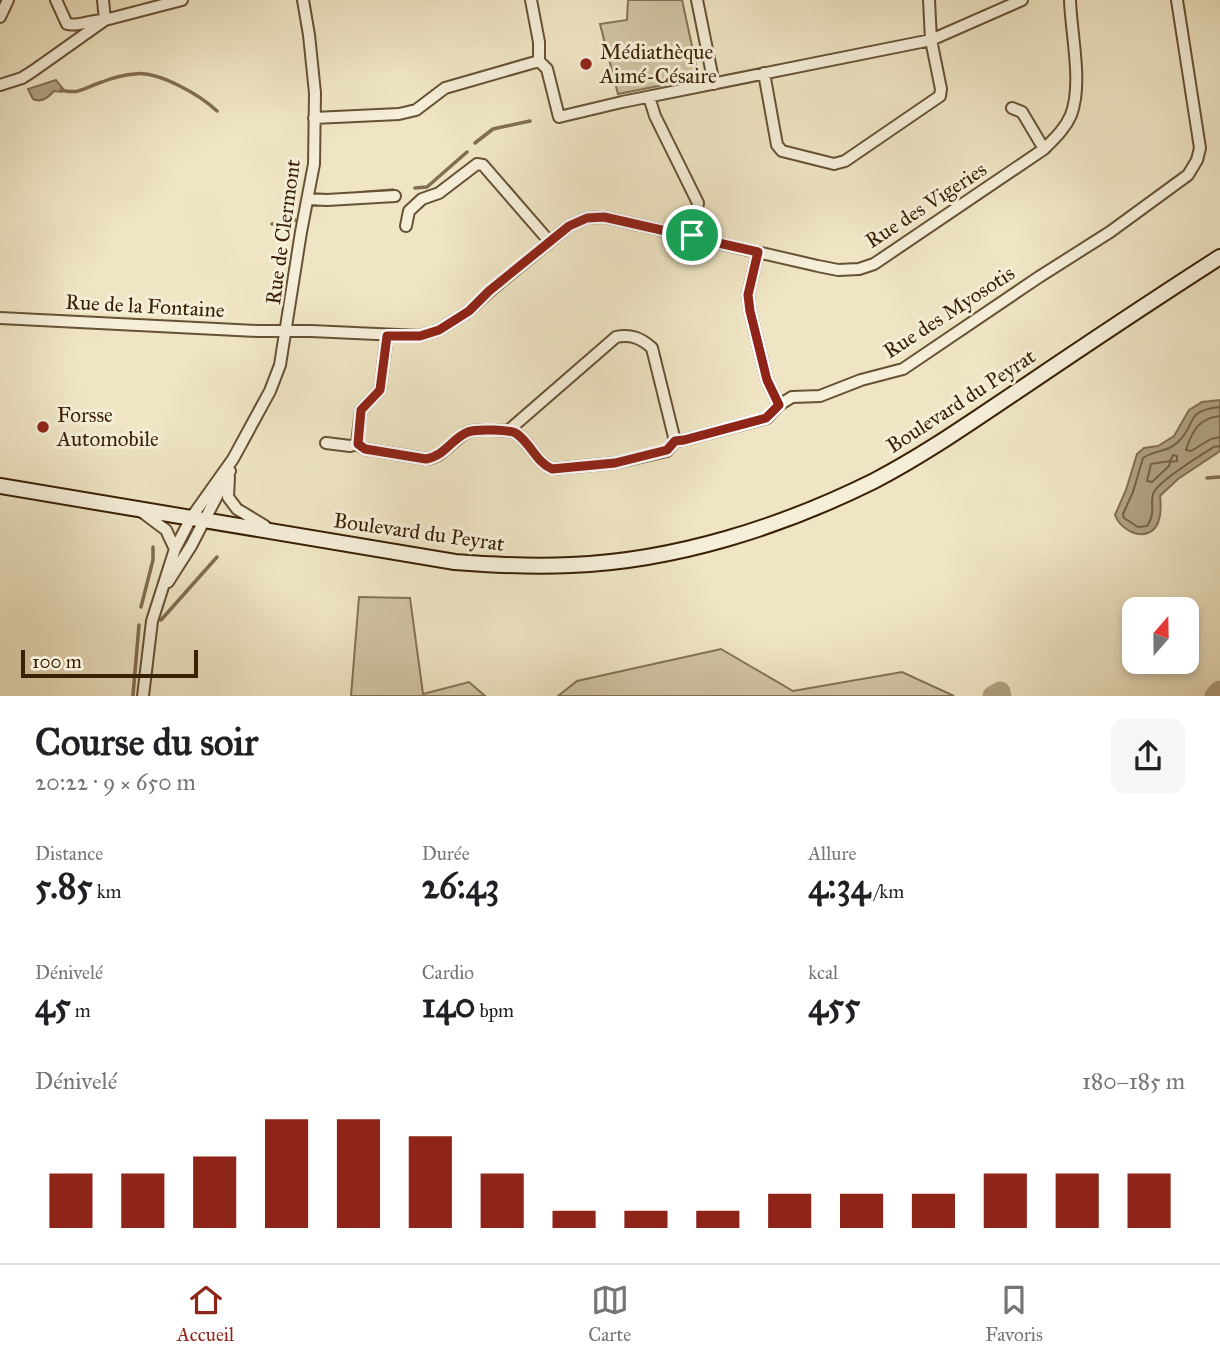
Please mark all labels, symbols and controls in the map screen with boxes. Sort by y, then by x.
place label: Médiathèque Aimé-Césaire [599,39,717,89]
marker: Médiathèque Aimé-Césaire [578,56,594,72]
street label: Rue des Vigeries [860,156,992,254]
street label: Rue de Clermont [260,157,306,306]
pin [662,205,722,265]
icon: arrive [673,216,711,254]
street label: Rue des Myosotis [878,260,1020,364]
street label: Rue de la Fontaine [65,289,226,323]
street label: Boulevard du Peyrat [882,343,1041,459]
place label: Forsse Automobile [56,402,159,452]
marker: Forsse Automobile [35,419,51,435]
street label: Boulevard du Peyrat [332,507,507,557]
north arrow [1122,597,1199,674]
map controls [1122,597,1199,674]
scale bar [21,647,198,679]
text: 100 m [32,650,82,673]
text: Course du soir [35,719,258,765]
button: share [1111,719,1185,793]
text: 20:22 · 9 × 650 m [35,768,196,796]
text: Distance [35,842,103,865]
text: Durée [422,842,470,865]
text: Allure [808,842,856,865]
text: 5.85 [35,865,93,908]
text: 26:43 [422,865,499,908]
text: 4:34 [808,865,870,908]
text: km [93,880,121,903]
text: /km [870,880,904,903]
text: Dénivelé [35,961,103,984]
text: Cardio [422,961,474,984]
text: kcal [808,961,838,984]
text: 45 [35,984,71,1027]
text: 140 [422,984,475,1027]
text: 455 [808,984,860,1027]
text: m [71,999,91,1022]
text: bpm [475,999,514,1022]
text: Dénivelé [35,1067,117,1095]
text: 180–185 m [1082,1067,1185,1095]
tab: Accueil [177,1281,234,1346]
tab: Carte [588,1281,631,1346]
tab: Favoris [985,1281,1043,1346]

